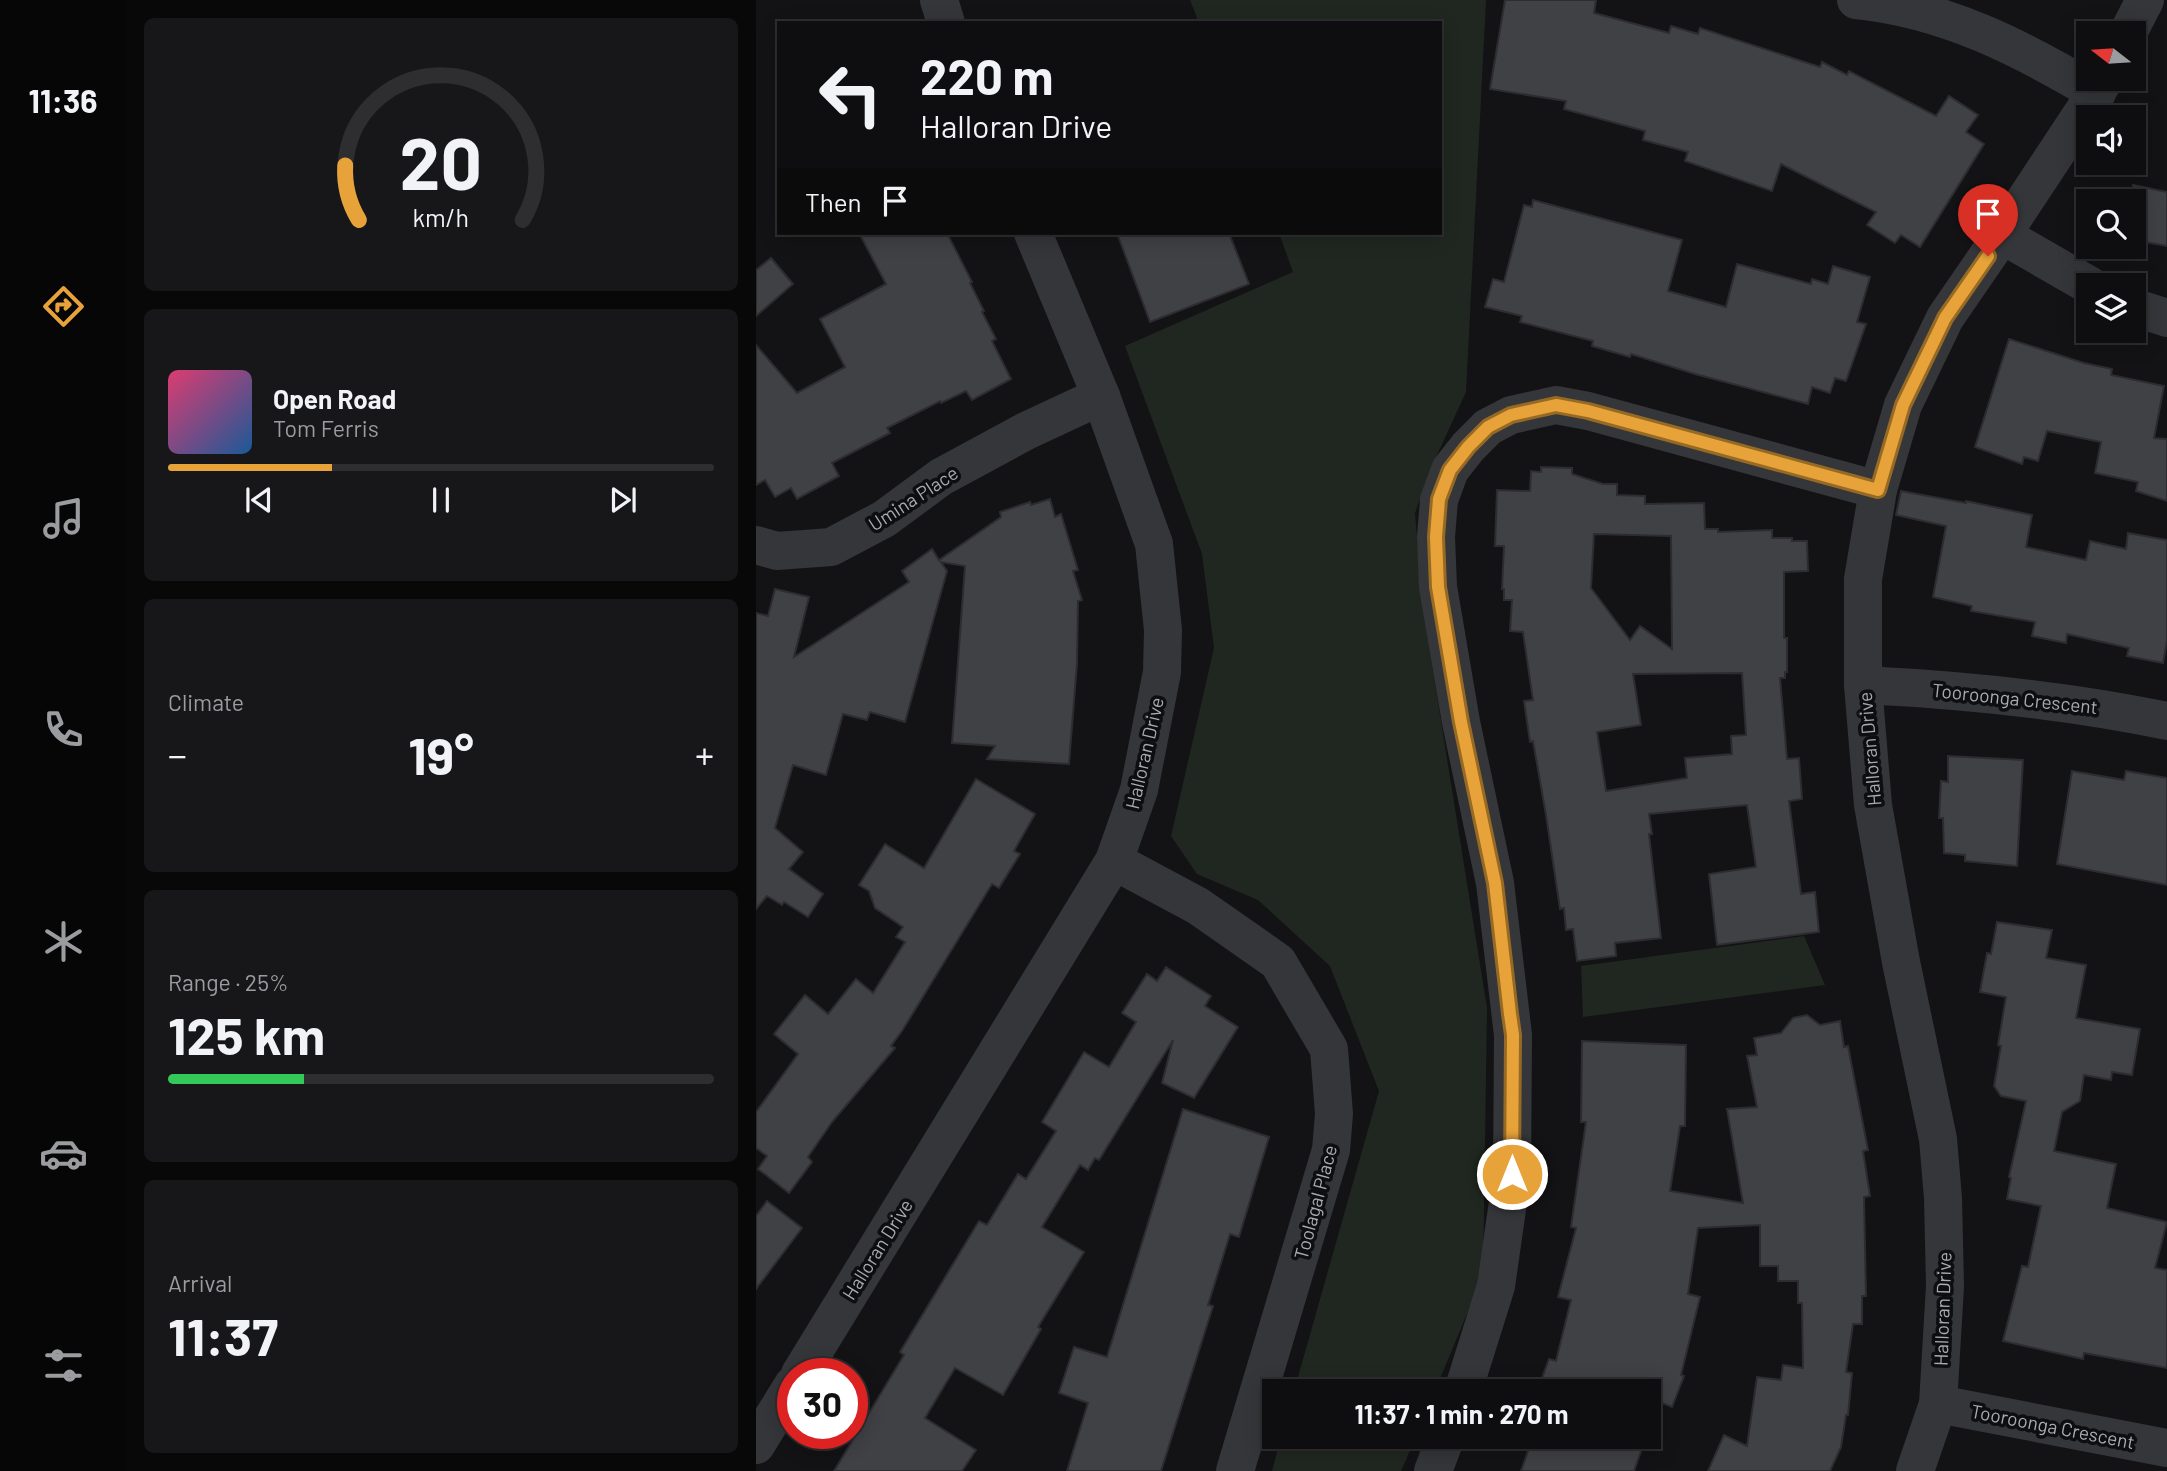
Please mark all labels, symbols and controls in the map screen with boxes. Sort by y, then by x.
north arrow [2076,21,2146,91]
map controls [2076,21,2146,343]
text: 220 m [920,46,1054,105]
icon: left [805,49,896,140]
text: 11:36 [29,81,98,119]
button: sound [2076,105,2146,175]
text: Halloran Drive [920,106,1112,144]
text: 20 [400,118,482,206]
icon: arrive [876,182,914,220]
pin [1958,184,2018,256]
text: Then [805,186,862,217]
button: search [2076,189,2146,259]
icon: arrive [1969,195,2007,233]
text: km/h [413,202,469,232]
button: layers [2076,273,2146,343]
icon: directions [39,282,88,331]
text: Open Road [273,383,396,414]
text: Tom Ferris [273,414,379,442]
street label: Umina Place [864,461,962,535]
icon: previous [240,481,278,519]
icon: pause [422,481,460,519]
icon: next [604,481,642,519]
icon: music [39,494,88,543]
street label: Tooroonga Crescent [1931,678,2099,718]
text: Climate [168,688,244,716]
street label: Halloran Drive [1853,691,1885,807]
street label: Halloran Drive [1120,695,1168,811]
icon: phone [39,705,88,754]
text: 19° [408,723,474,785]
text: − [168,731,187,777]
text: + [695,731,714,777]
icon: climate [39,917,88,966]
text: Range · 25% [168,968,288,996]
text: 125 km [168,1003,325,1065]
icon: car [39,1129,88,1178]
position arrow [1475,1137,1549,1211]
street label: Toolagal Place [1289,1142,1341,1262]
street label: Halloran Drive [837,1194,917,1304]
street label: Halloran Drive [1929,1252,1955,1366]
text: Arrival [168,1269,232,1297]
text: 11:37 [168,1304,278,1366]
icon: filters [39,1341,88,1390]
speed limit sign: 30 [777,1358,868,1449]
text: 11:37 · 1 min · 270 m [1354,1398,1569,1429]
street label: Tooroonga Crescent [1969,1399,2137,1453]

